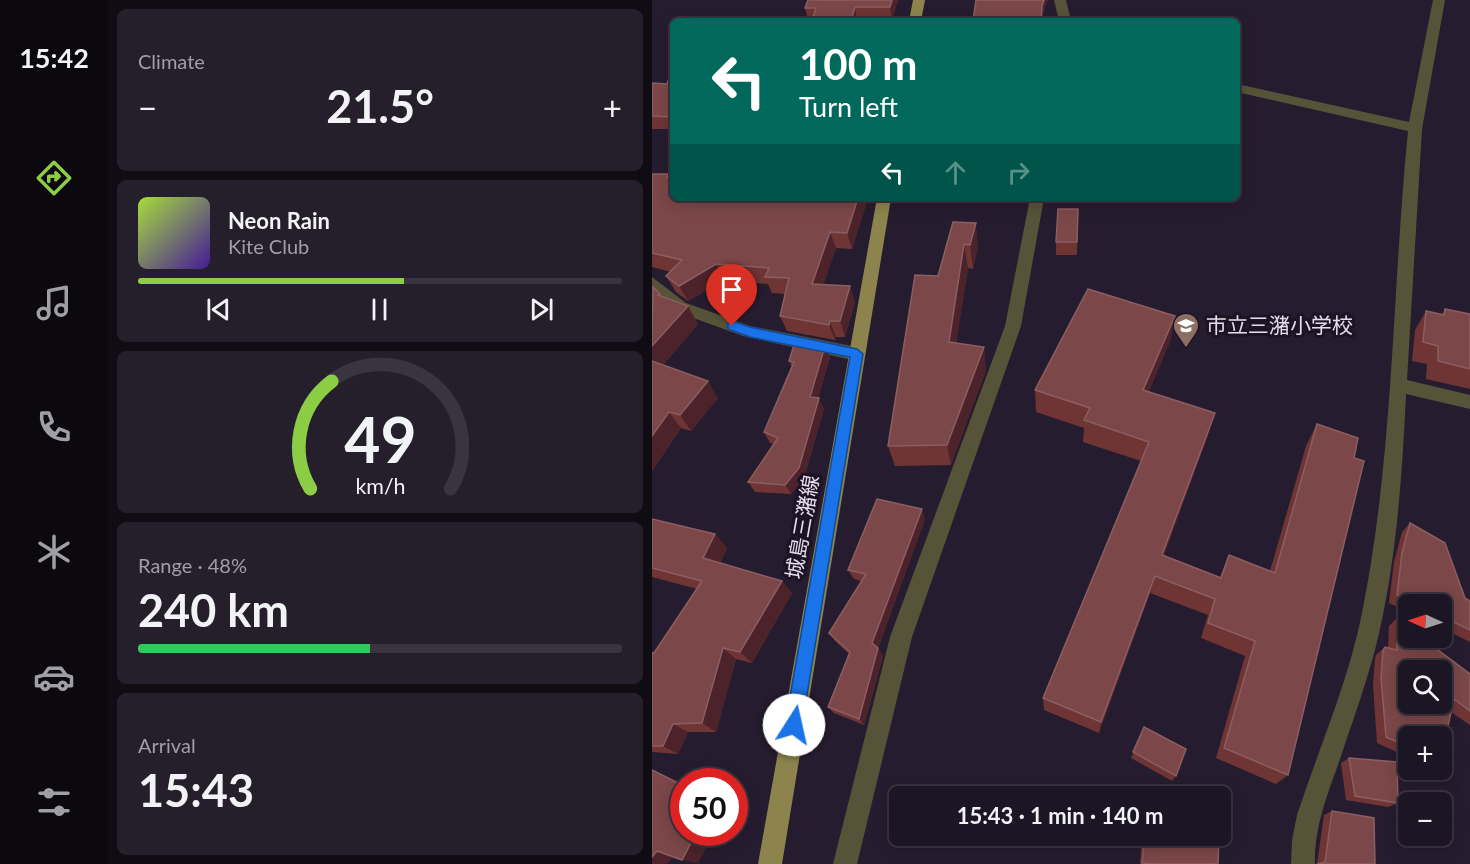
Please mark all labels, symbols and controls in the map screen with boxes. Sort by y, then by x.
text: 100 m [799,39,917,89]
text: 15:42 [19,41,89,74]
icon: left [700,42,778,120]
text: Climate [138,49,205,73]
text: 21.5° [326,79,434,133]
text: − [138,87,157,127]
text: + [603,87,622,127]
text: Turn left [799,90,898,123]
icon: left [876,156,909,189]
icon: ahead [939,156,972,189]
icon: right [1002,156,1035,189]
icon: directions [33,157,75,199]
text: Neon Rain [228,207,330,234]
text: Kite Club [228,234,309,258]
pin [706,264,757,326]
icon: arrive [715,273,748,306]
icon: music [33,282,75,324]
icon: previous [202,293,235,326]
icon: pause [363,293,396,326]
icon: next [525,293,558,326]
school or university icon: 市立三潴小学校 [1171,311,1201,349]
place label: 市立三潴小学校 [1206,312,1353,337]
text: 49 [344,401,416,476]
icon: phone [33,406,75,448]
text: km/h [355,473,405,499]
street label: 城島三潴線 [780,473,823,581]
icon: climate [33,531,75,573]
text: Range · 48% [138,553,247,577]
text: 240 km [138,583,289,637]
north arrow [1398,594,1452,648]
map controls [1398,594,1452,846]
icon: car [33,656,75,698]
button: search [1398,660,1452,714]
position arrow [762,693,826,757]
button: + [1398,726,1452,780]
text: Arrival [138,733,196,757]
text: 15:43 [138,763,254,817]
speed limit sign: 50 [670,768,748,846]
icon: filters [33,781,75,823]
button: − [1398,792,1452,846]
text: 15:43 · 1 min · 140 m [957,802,1163,829]

